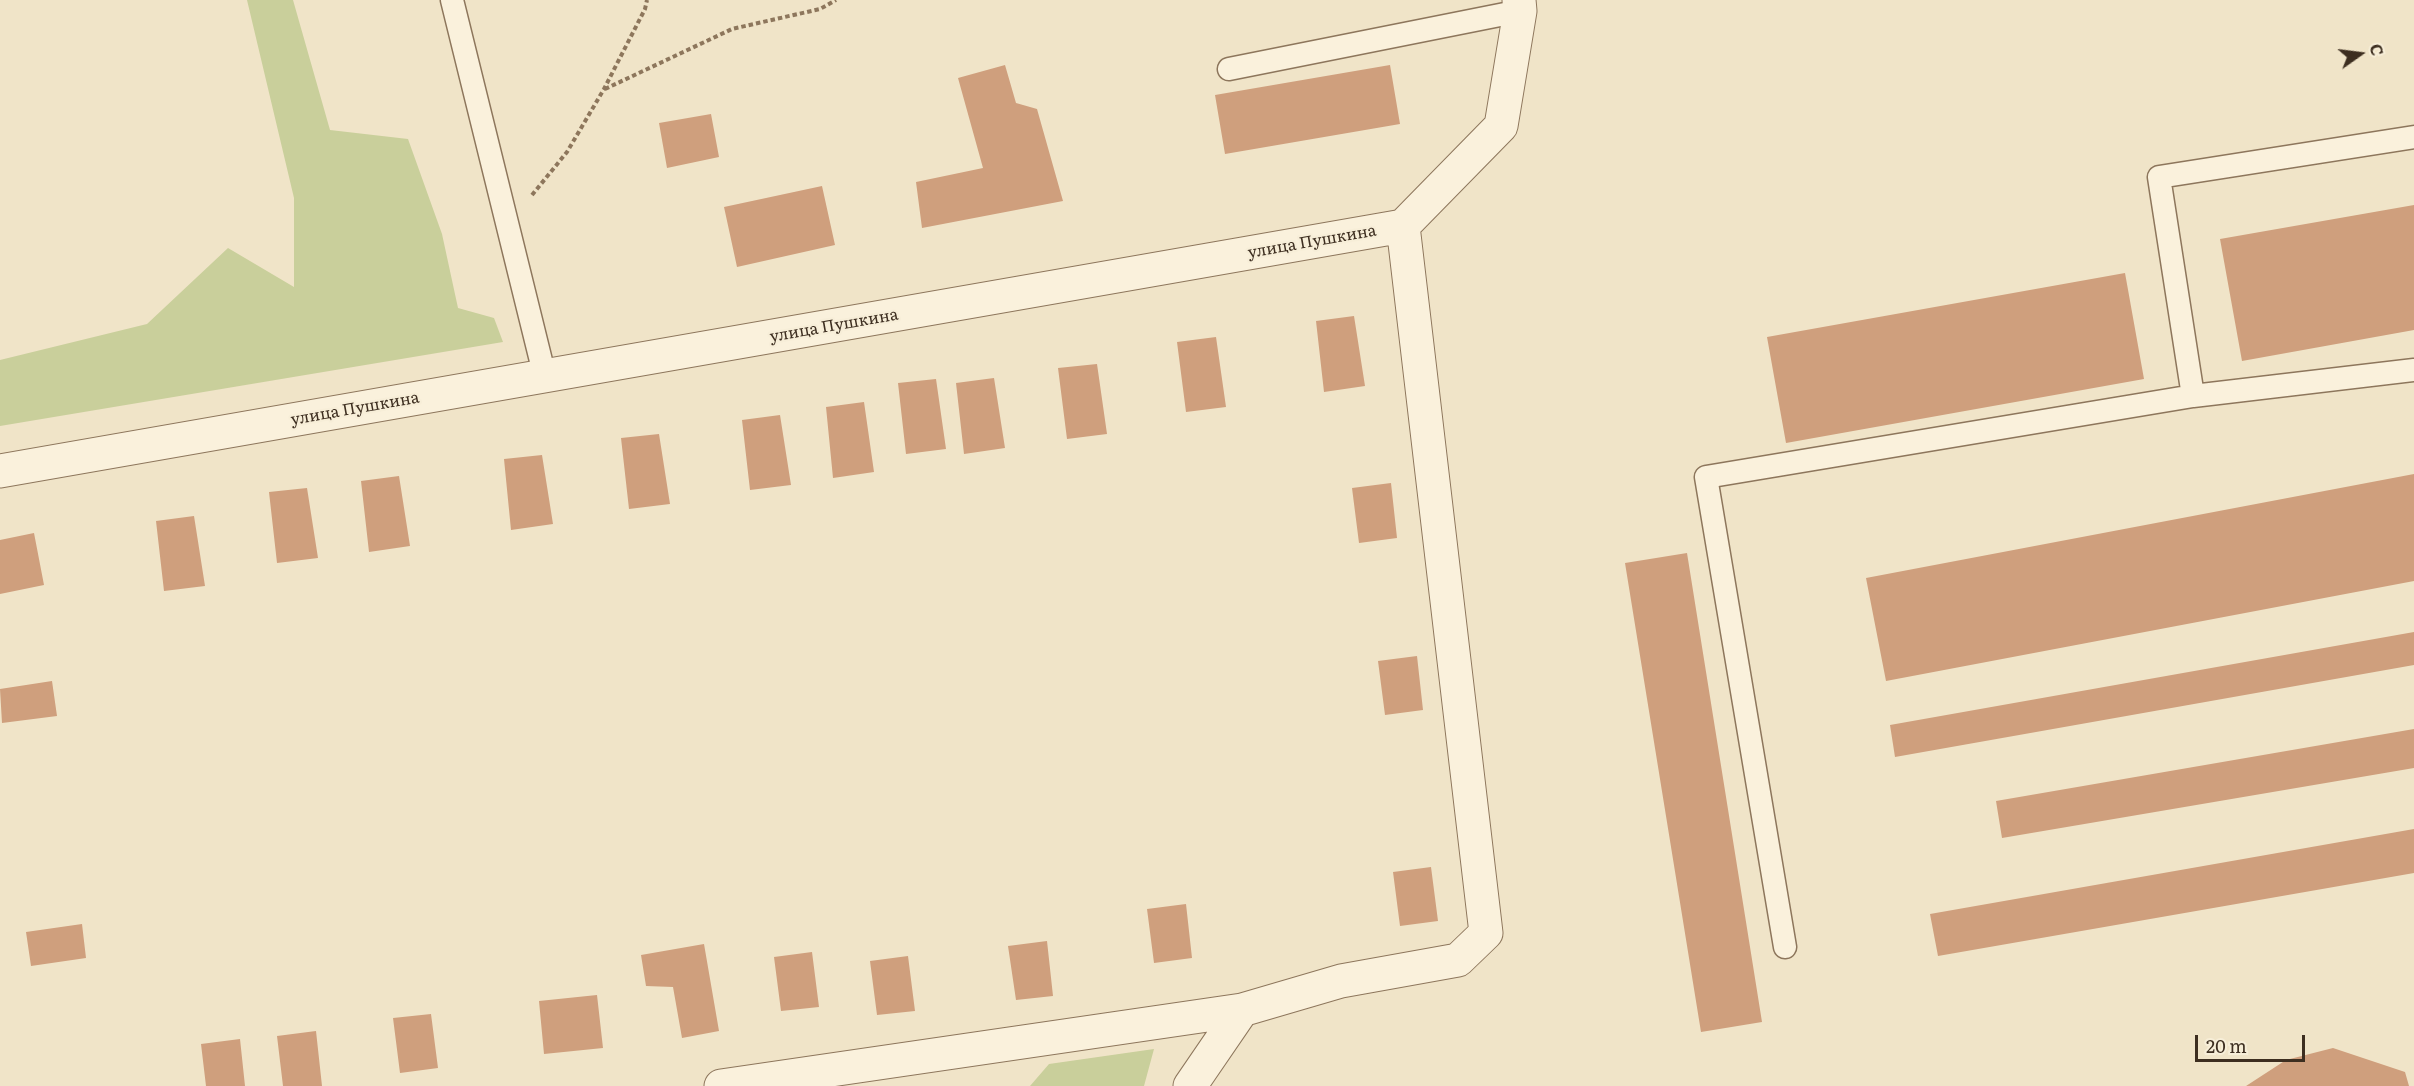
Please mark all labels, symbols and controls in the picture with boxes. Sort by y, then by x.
north arrow [2330,24,2390,84]
text: С [2364,41,2390,58]
street label: улица Пушкина [1246,221,1378,263]
street label: улица Пушкина [768,305,900,347]
street label: улица Пушкина [289,388,421,430]
scale bar [2198,1023,2308,1061]
text: 20 m [2206,1032,2247,1059]

